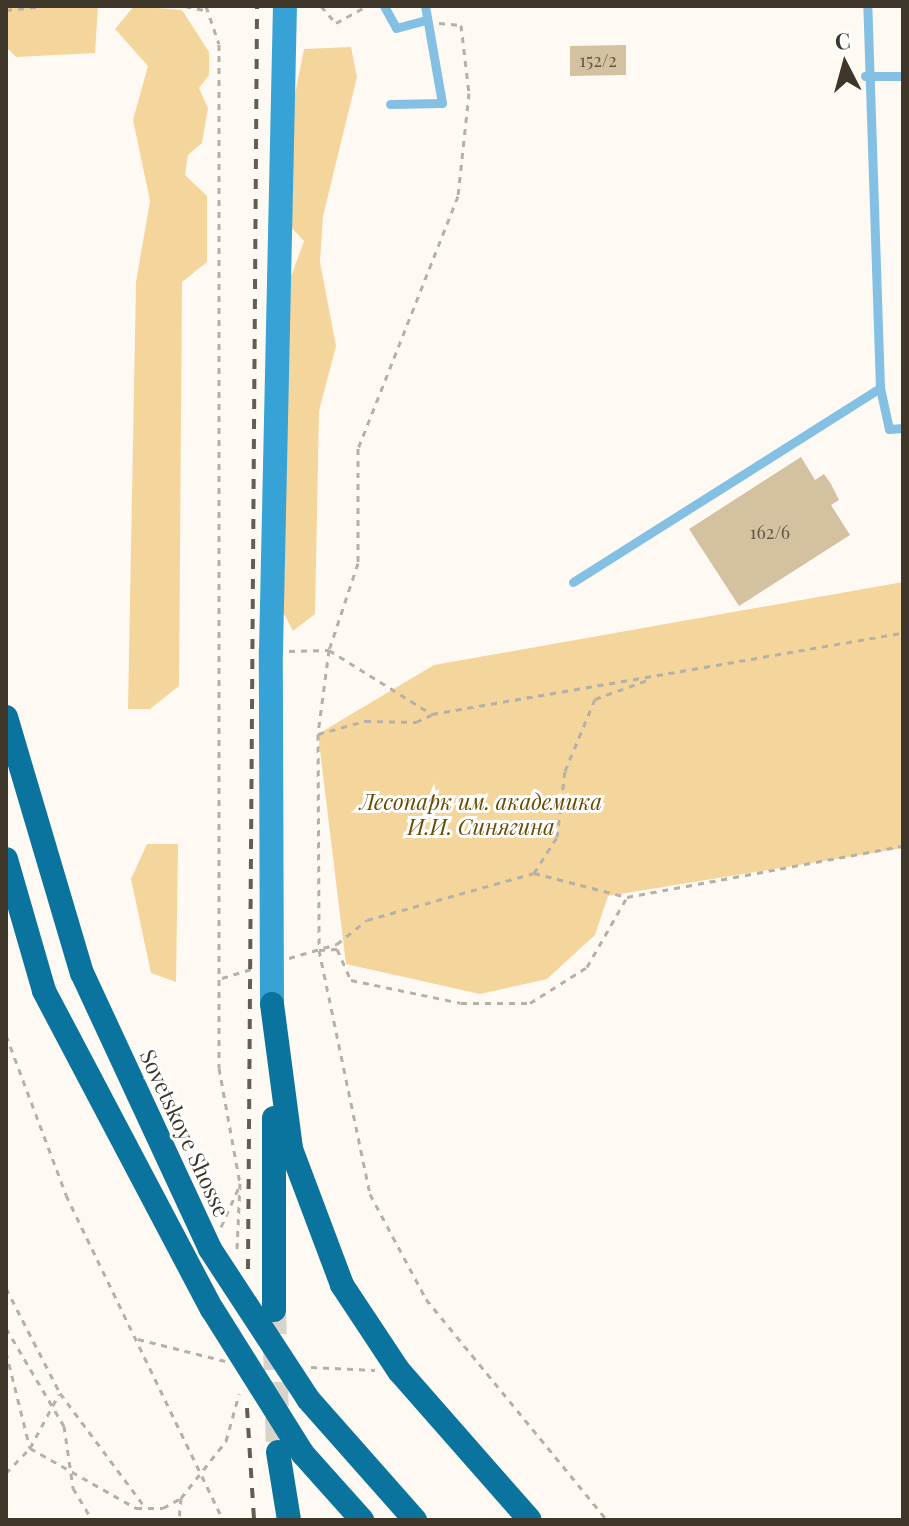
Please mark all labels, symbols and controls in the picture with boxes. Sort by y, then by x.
north arrow [805,24,885,104]
text: С [833,24,852,56]
house number: 152/2 [579,49,617,71]
house number: 162/6 [750,521,790,543]
park label: Лесопарк им. академика И.И. Синягина [360,788,602,840]
street label: Sovetskoye Shosse [135,1045,235,1221]

